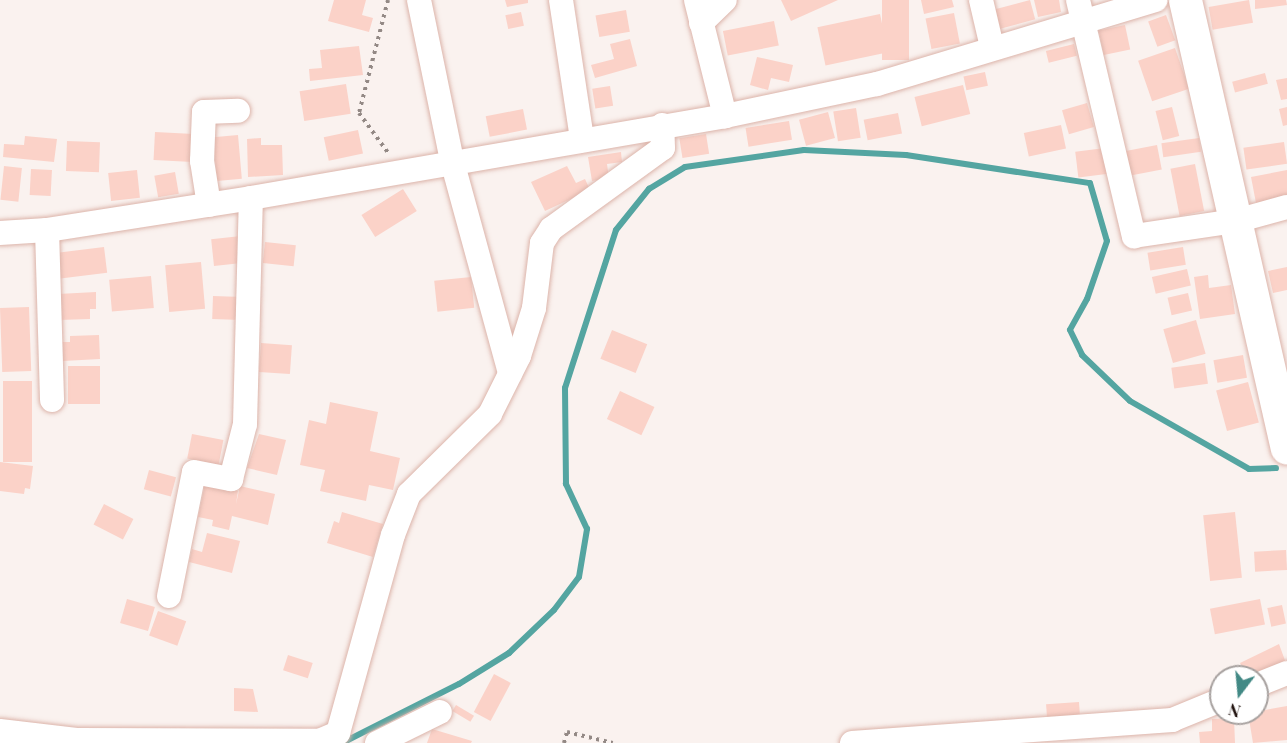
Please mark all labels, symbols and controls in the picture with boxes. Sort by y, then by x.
north arrow [1209,665,1269,725]
text: N [1226,699,1243,723]

